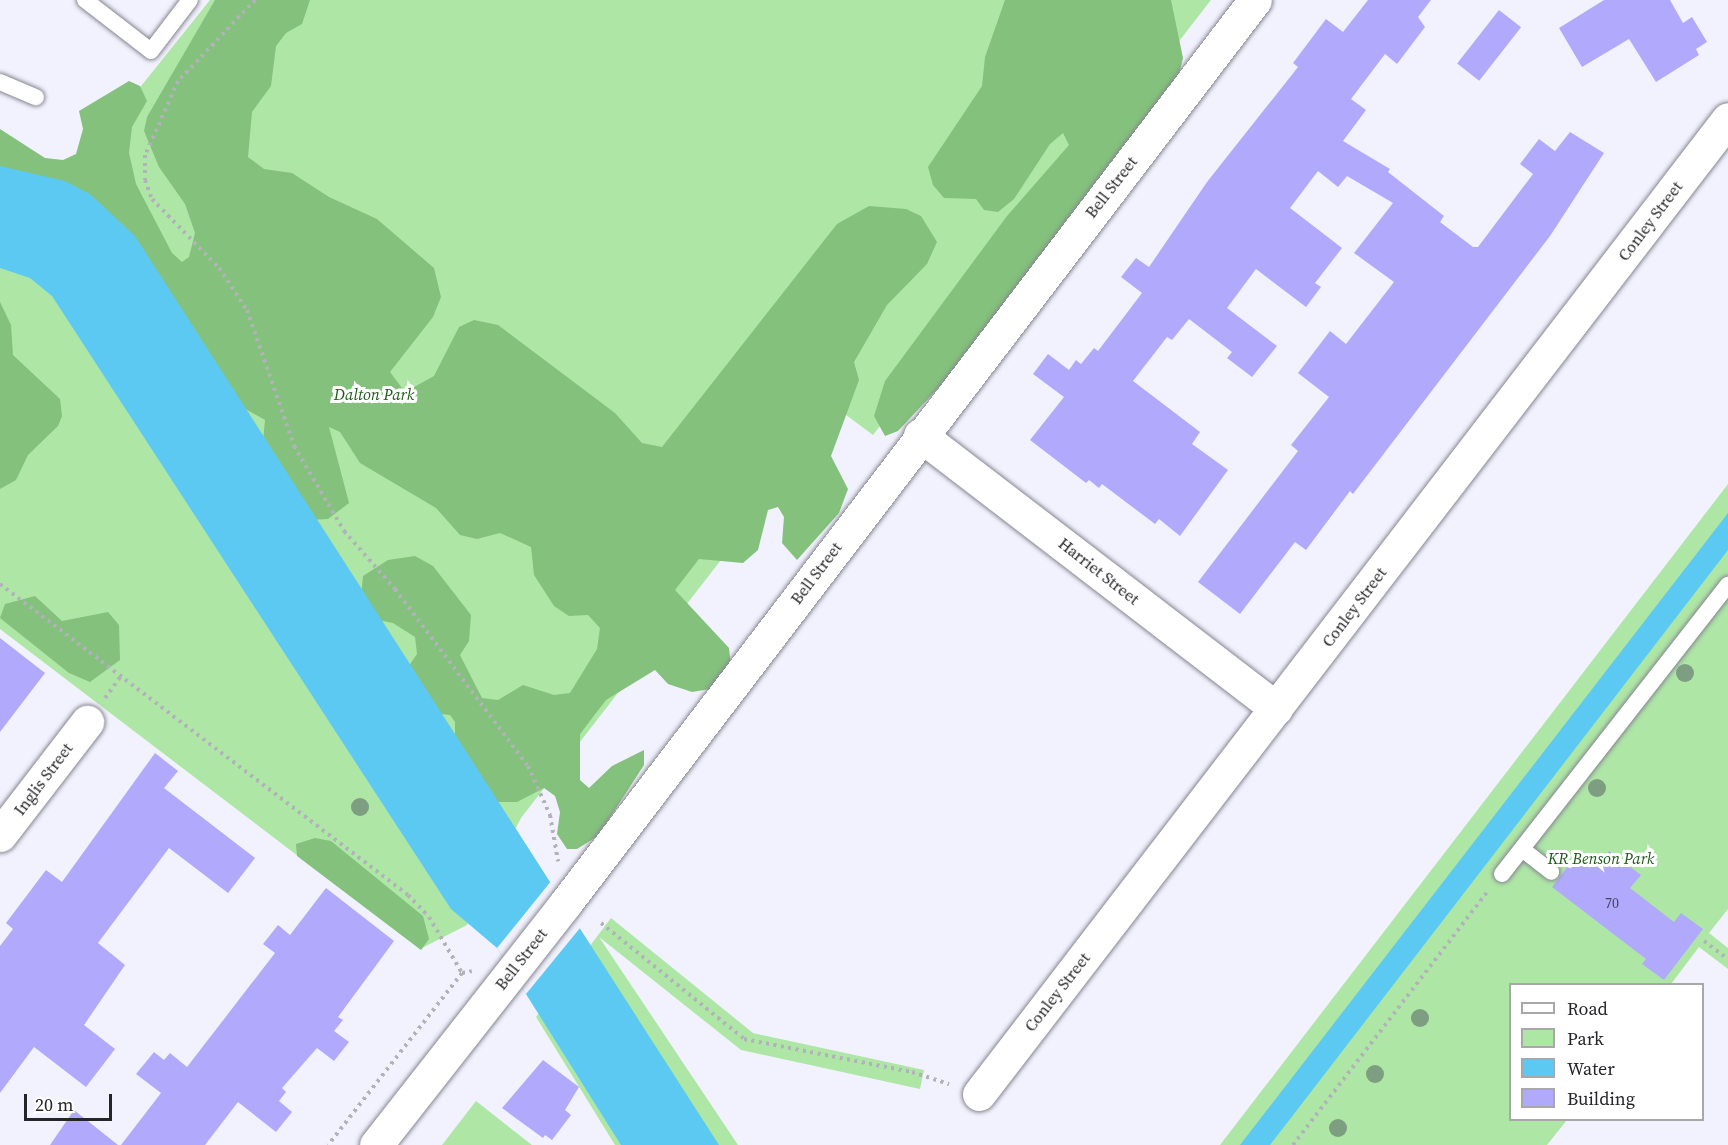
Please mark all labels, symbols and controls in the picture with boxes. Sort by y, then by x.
street label: Bell Street [1081,152,1141,222]
street label: Conley Street [1614,177,1686,265]
park label: Dalton Park [334,384,414,404]
street label: Harriet Street [1055,534,1143,608]
street label: Bell Street [786,538,846,608]
street label: Conley Street [1318,563,1390,651]
street label: Inglis Street [10,739,76,819]
park label: KR Benson Park [1548,848,1654,868]
house number: 70 [1605,895,1619,911]
street label: Bell Street [491,924,551,994]
street label: Conley Street [1020,949,1094,1035]
legend [1509,983,1704,1121]
text: Road [1567,996,1608,1021]
text: Park [1567,1026,1604,1051]
text: Water [1567,1056,1615,1081]
scale bar [27,1082,116,1120]
text: Building [1567,1086,1635,1111]
text: 20 m [35,1092,73,1117]

